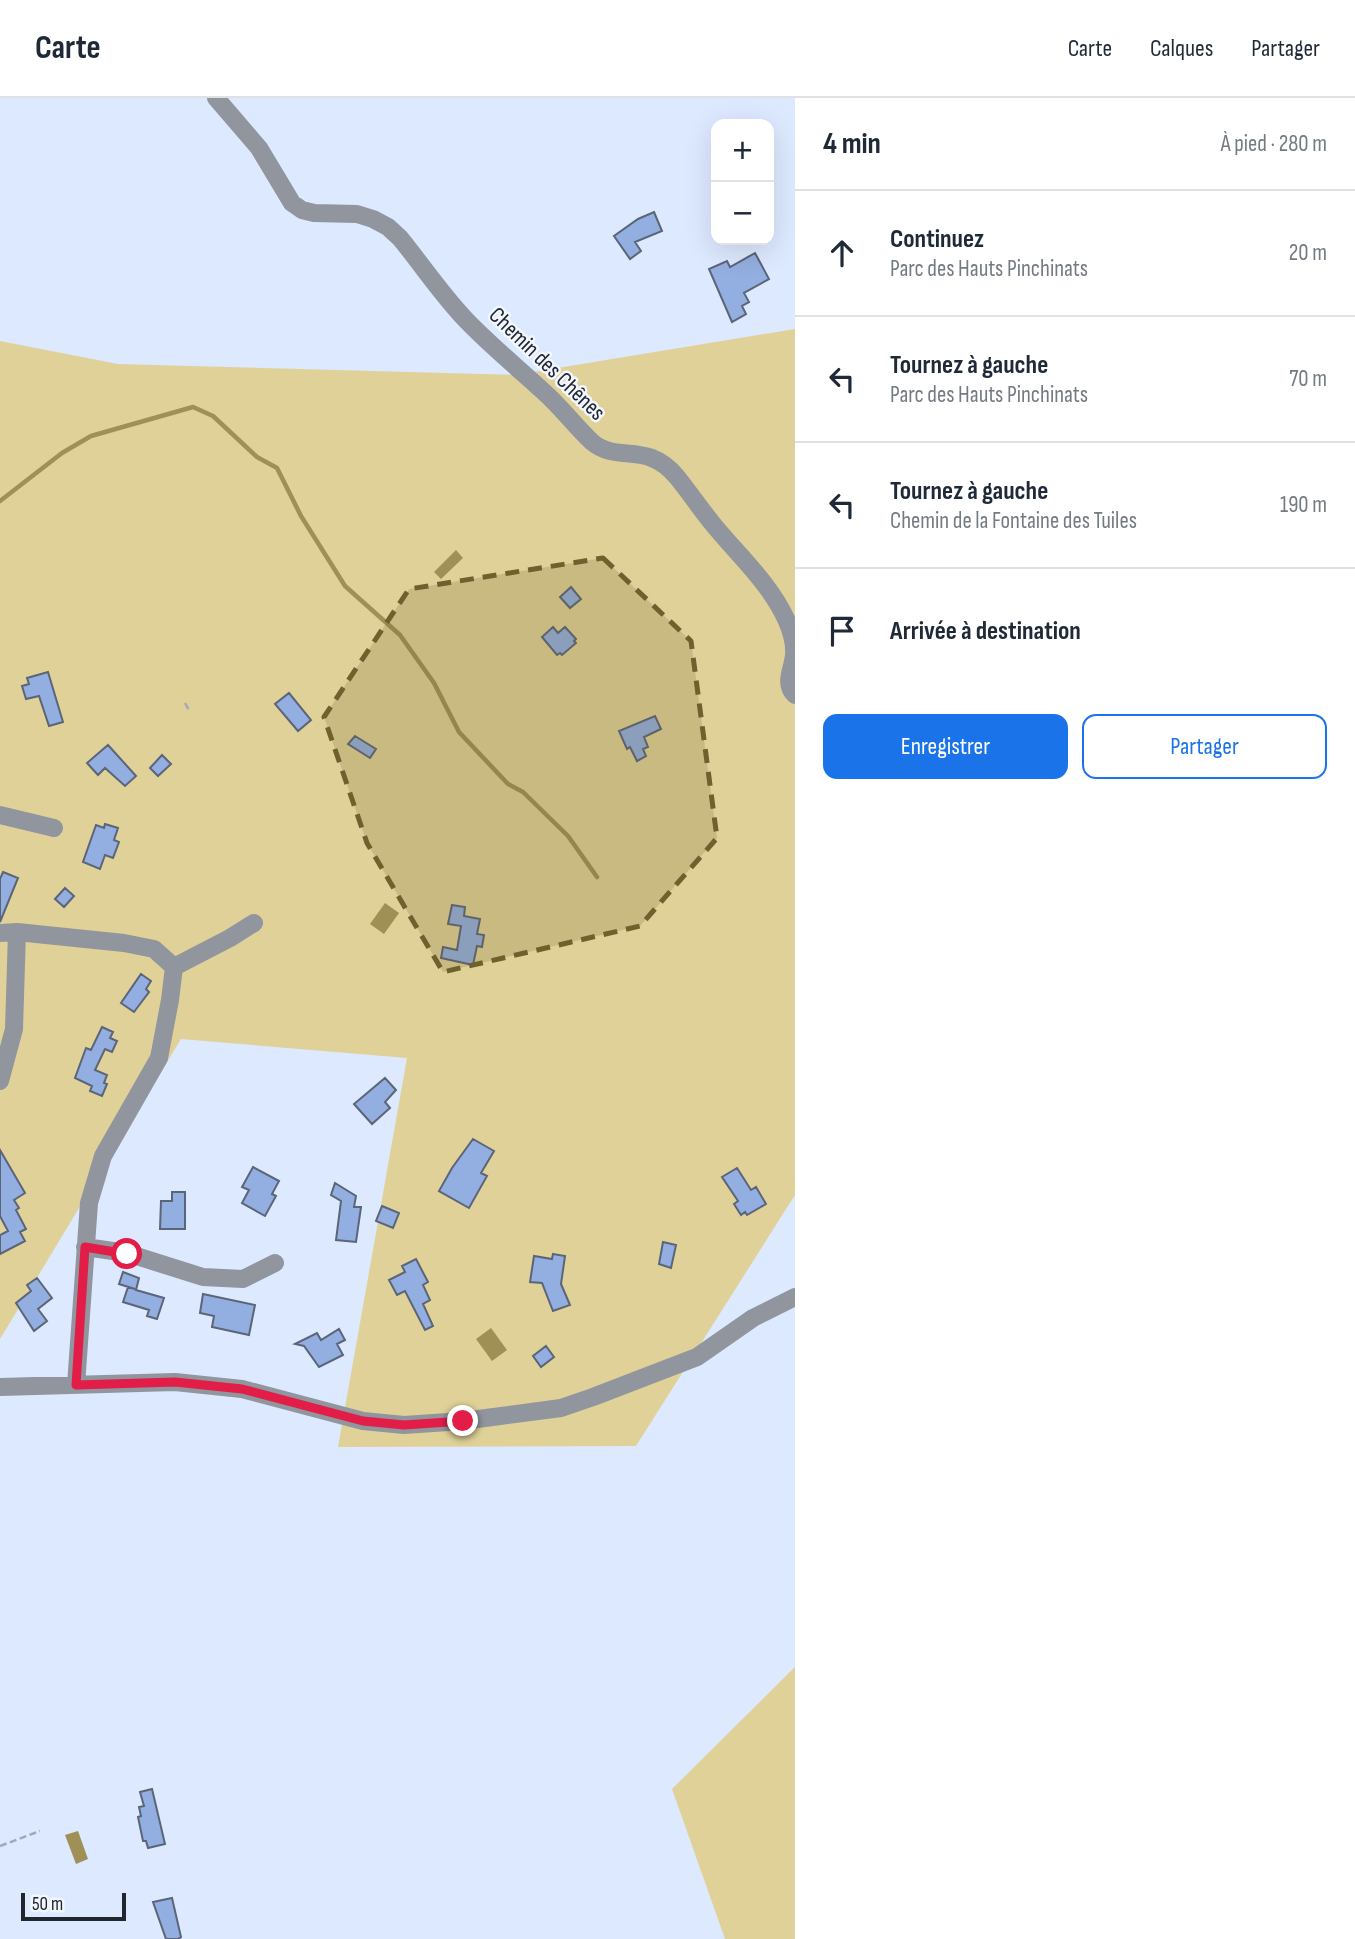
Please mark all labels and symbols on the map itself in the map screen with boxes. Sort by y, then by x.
street label: Chemin des Chênes [483,301,611,427]
route start [111,1238,142,1269]
route end [447,1405,478,1436]
scale bar [21,1890,126,1922]

